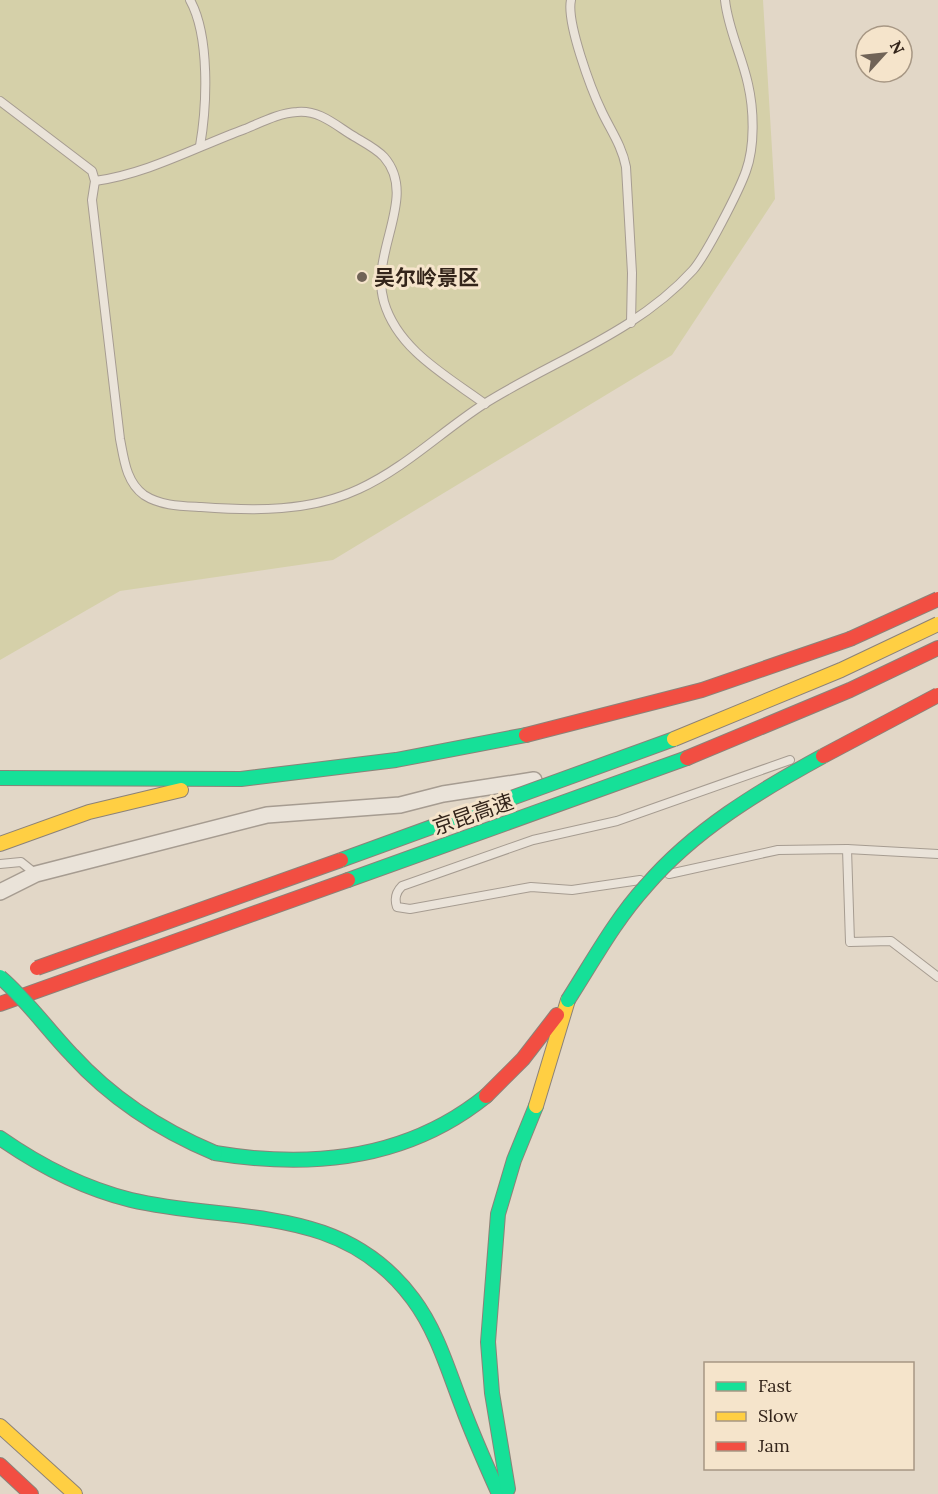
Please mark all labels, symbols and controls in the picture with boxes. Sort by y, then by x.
north arrow [854,24,914,84]
text: N [886,37,909,57]
place label: 吴尔岭景区 [374,264,479,291]
marker: 吴尔岭景区 [355,270,369,284]
street label: 京昆高速 [429,788,517,840]
legend [704,1362,914,1470]
text: Fast [758,1374,792,1397]
text: Slow [758,1404,798,1427]
text: Jam [757,1434,790,1457]

